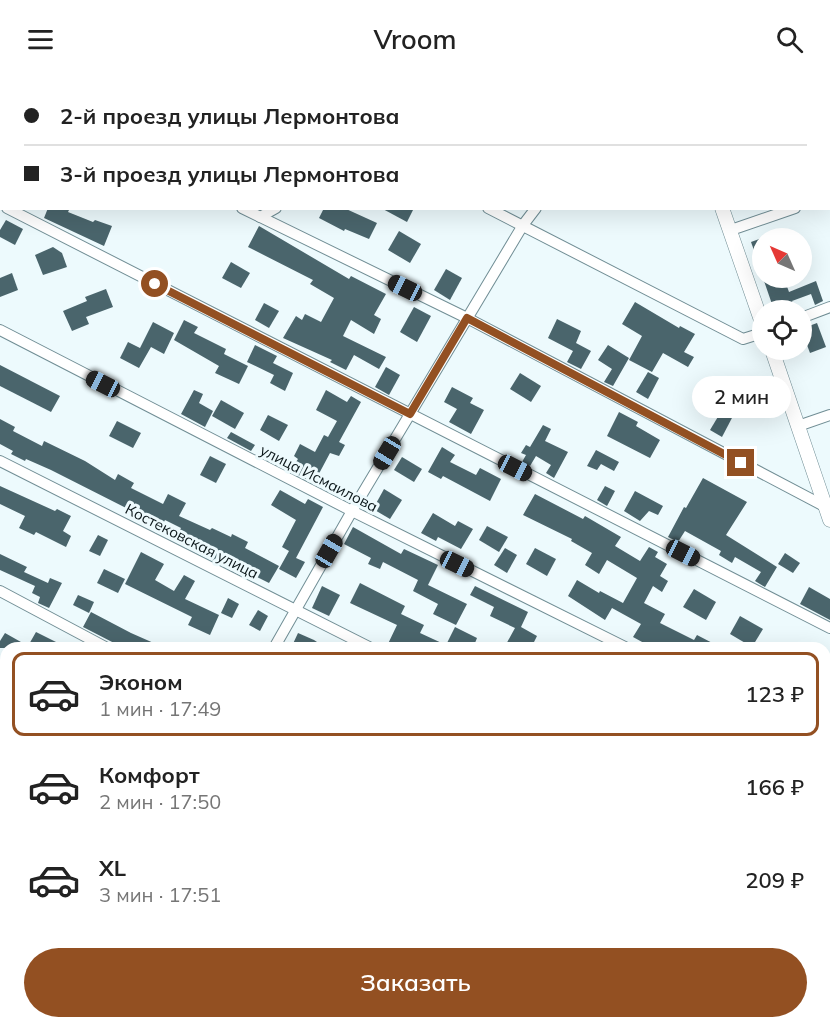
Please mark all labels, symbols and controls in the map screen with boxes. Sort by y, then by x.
text: Vroom [374,22,456,56]
icon: menu [24,23,57,56]
icon: search [773,23,806,56]
text: 2-й проезд улицы Лермонтова [60,102,399,130]
text: 3-й проезд улицы Лермонтова [60,160,399,188]
north arrow [752,228,812,288]
map controls [752,228,812,360]
route start [141,270,168,297]
car [385,272,425,304]
button: locate [752,300,812,360]
car [83,368,123,400]
callout: 2 мин [692,376,790,418]
text: 2 мин [714,384,769,409]
car [370,433,404,473]
street label: улица Исмаилова [257,440,381,516]
route end [727,449,754,476]
car [495,452,535,484]
street label: Костековская улица [122,499,262,583]
car [312,531,346,571]
car [663,537,703,569]
car [437,548,477,580]
icon: car [27,667,81,721]
text: Эконом [99,668,183,696]
text: 123 ₽ [745,680,804,708]
text: 1 мин · 17:49 [99,696,221,721]
icon: car [27,760,81,814]
text: Комфорт [99,761,200,789]
text: 166 ₽ [745,773,804,801]
text: 2 мин · 17:50 [99,789,221,814]
icon: car [27,853,81,907]
text: XL [99,854,126,882]
text: 209 ₽ [745,866,804,894]
text: 3 мин · 17:51 [99,882,221,907]
button: Заказать [24,948,807,1017]

